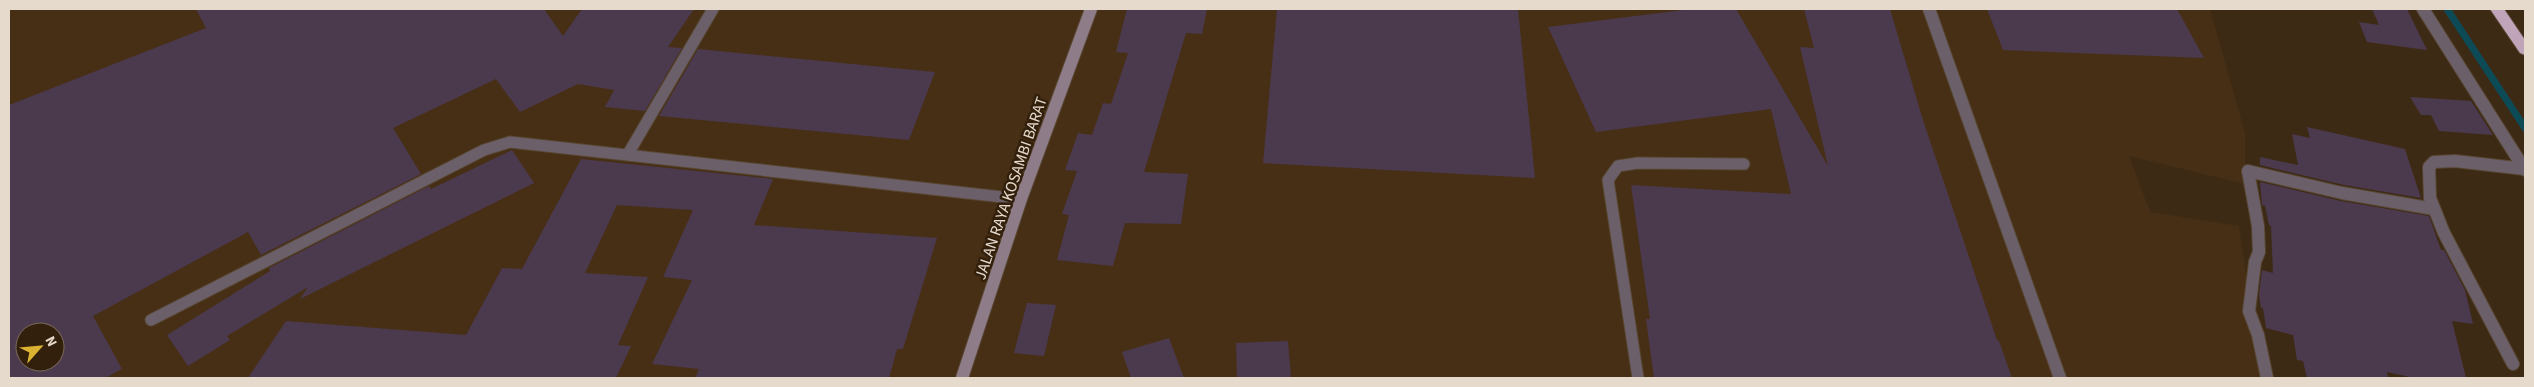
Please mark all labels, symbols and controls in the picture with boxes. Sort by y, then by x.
street label: JALAN RAYA KOSAMBI BARAT [969,94,1053,283]
north arrow [15,322,65,372]
text: N [40,333,62,350]

